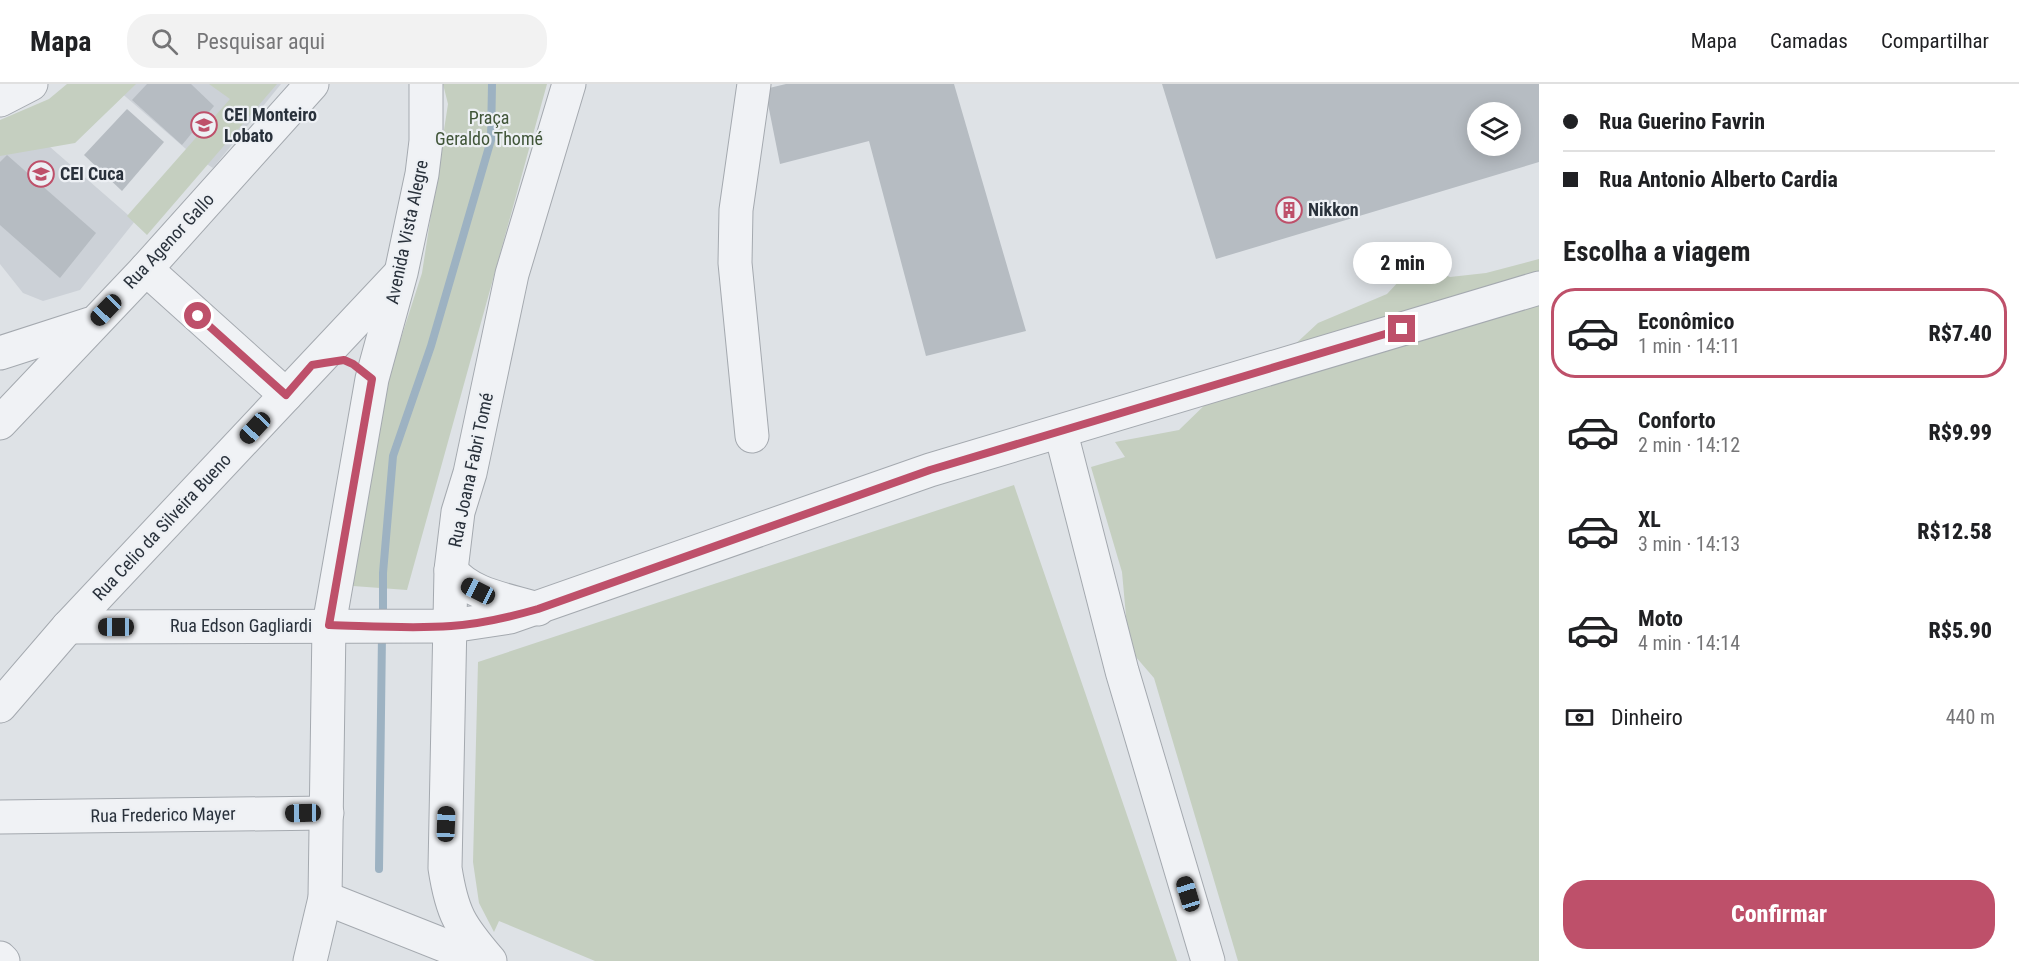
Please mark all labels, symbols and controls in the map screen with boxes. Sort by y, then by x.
search box [127,14,547,68]
text: Mapa [30,25,91,58]
icon: search [148,25,181,58]
text: Pesquisar aqui [196,29,325,54]
text: Mapa [1691,29,1737,53]
text: Camadas [1770,29,1848,53]
text: Compartilhar [1881,29,1989,53]
map controls [1467,102,1521,156]
button: layers [1467,102,1521,156]
place label: CEI Monteiro Lobato [224,104,317,146]
park label: Praça Geraldo Thomé [435,107,543,149]
text: Rua Guerino Favrin [1599,109,1765,134]
school or university icon: CEI Monteiro Lobato [189,110,219,140]
street label: Avenida Vista Alegre [381,158,432,306]
school or university icon: CEI Cuca [26,159,56,189]
place label: CEI Cuca [60,163,124,184]
text: Rua Antonio Alberto Cardia [1599,167,1838,192]
street label: Rua Agenor Gallo [119,189,218,293]
building icon: Nikkon [1274,195,1304,225]
place label: Nikkon [1308,199,1359,220]
text: Escolha a viagem [1563,236,1751,268]
callout: 2 min [1352,242,1452,284]
text: 2 min [1380,251,1425,275]
car [87,291,125,329]
route start [184,302,211,329]
icon: car [1566,306,1620,360]
text: Econômico [1638,309,1734,334]
route end [1388,315,1415,342]
text: R$7.40 [1928,321,1992,346]
text: 1 min · 14:11 [1638,334,1740,358]
street label: Rua Joana Fabri Tomé [444,391,497,549]
icon: car [1566,405,1620,459]
text: Conforto [1638,408,1716,433]
car [236,409,274,447]
text: R$9.99 [1928,420,1992,445]
text: 2 min · 14:12 [1638,433,1740,457]
street label: Rua Celio da Silveira Bueno [88,449,235,604]
icon: car [1566,504,1620,558]
text: XL [1638,507,1661,532]
text: R$12.58 [1917,519,1992,544]
text: 3 min · 14:13 [1638,532,1740,556]
car [458,575,498,607]
icon: car [1566,603,1620,657]
text: Moto [1638,606,1683,631]
street label: Rua Edson Gagliardi [170,615,312,636]
car [98,618,134,636]
text: R$5.90 [1928,618,1992,643]
text: 4 min · 14:14 [1638,631,1740,655]
icon: cash [1563,701,1596,734]
text: Dinheiro [1611,705,1683,730]
text: 440 m [1946,705,1995,729]
street label: Rua Frederico Mayer [90,803,236,826]
car [285,804,321,822]
car [436,806,456,842]
car [1174,874,1202,914]
button: Confirmar [1563,880,1995,949]

